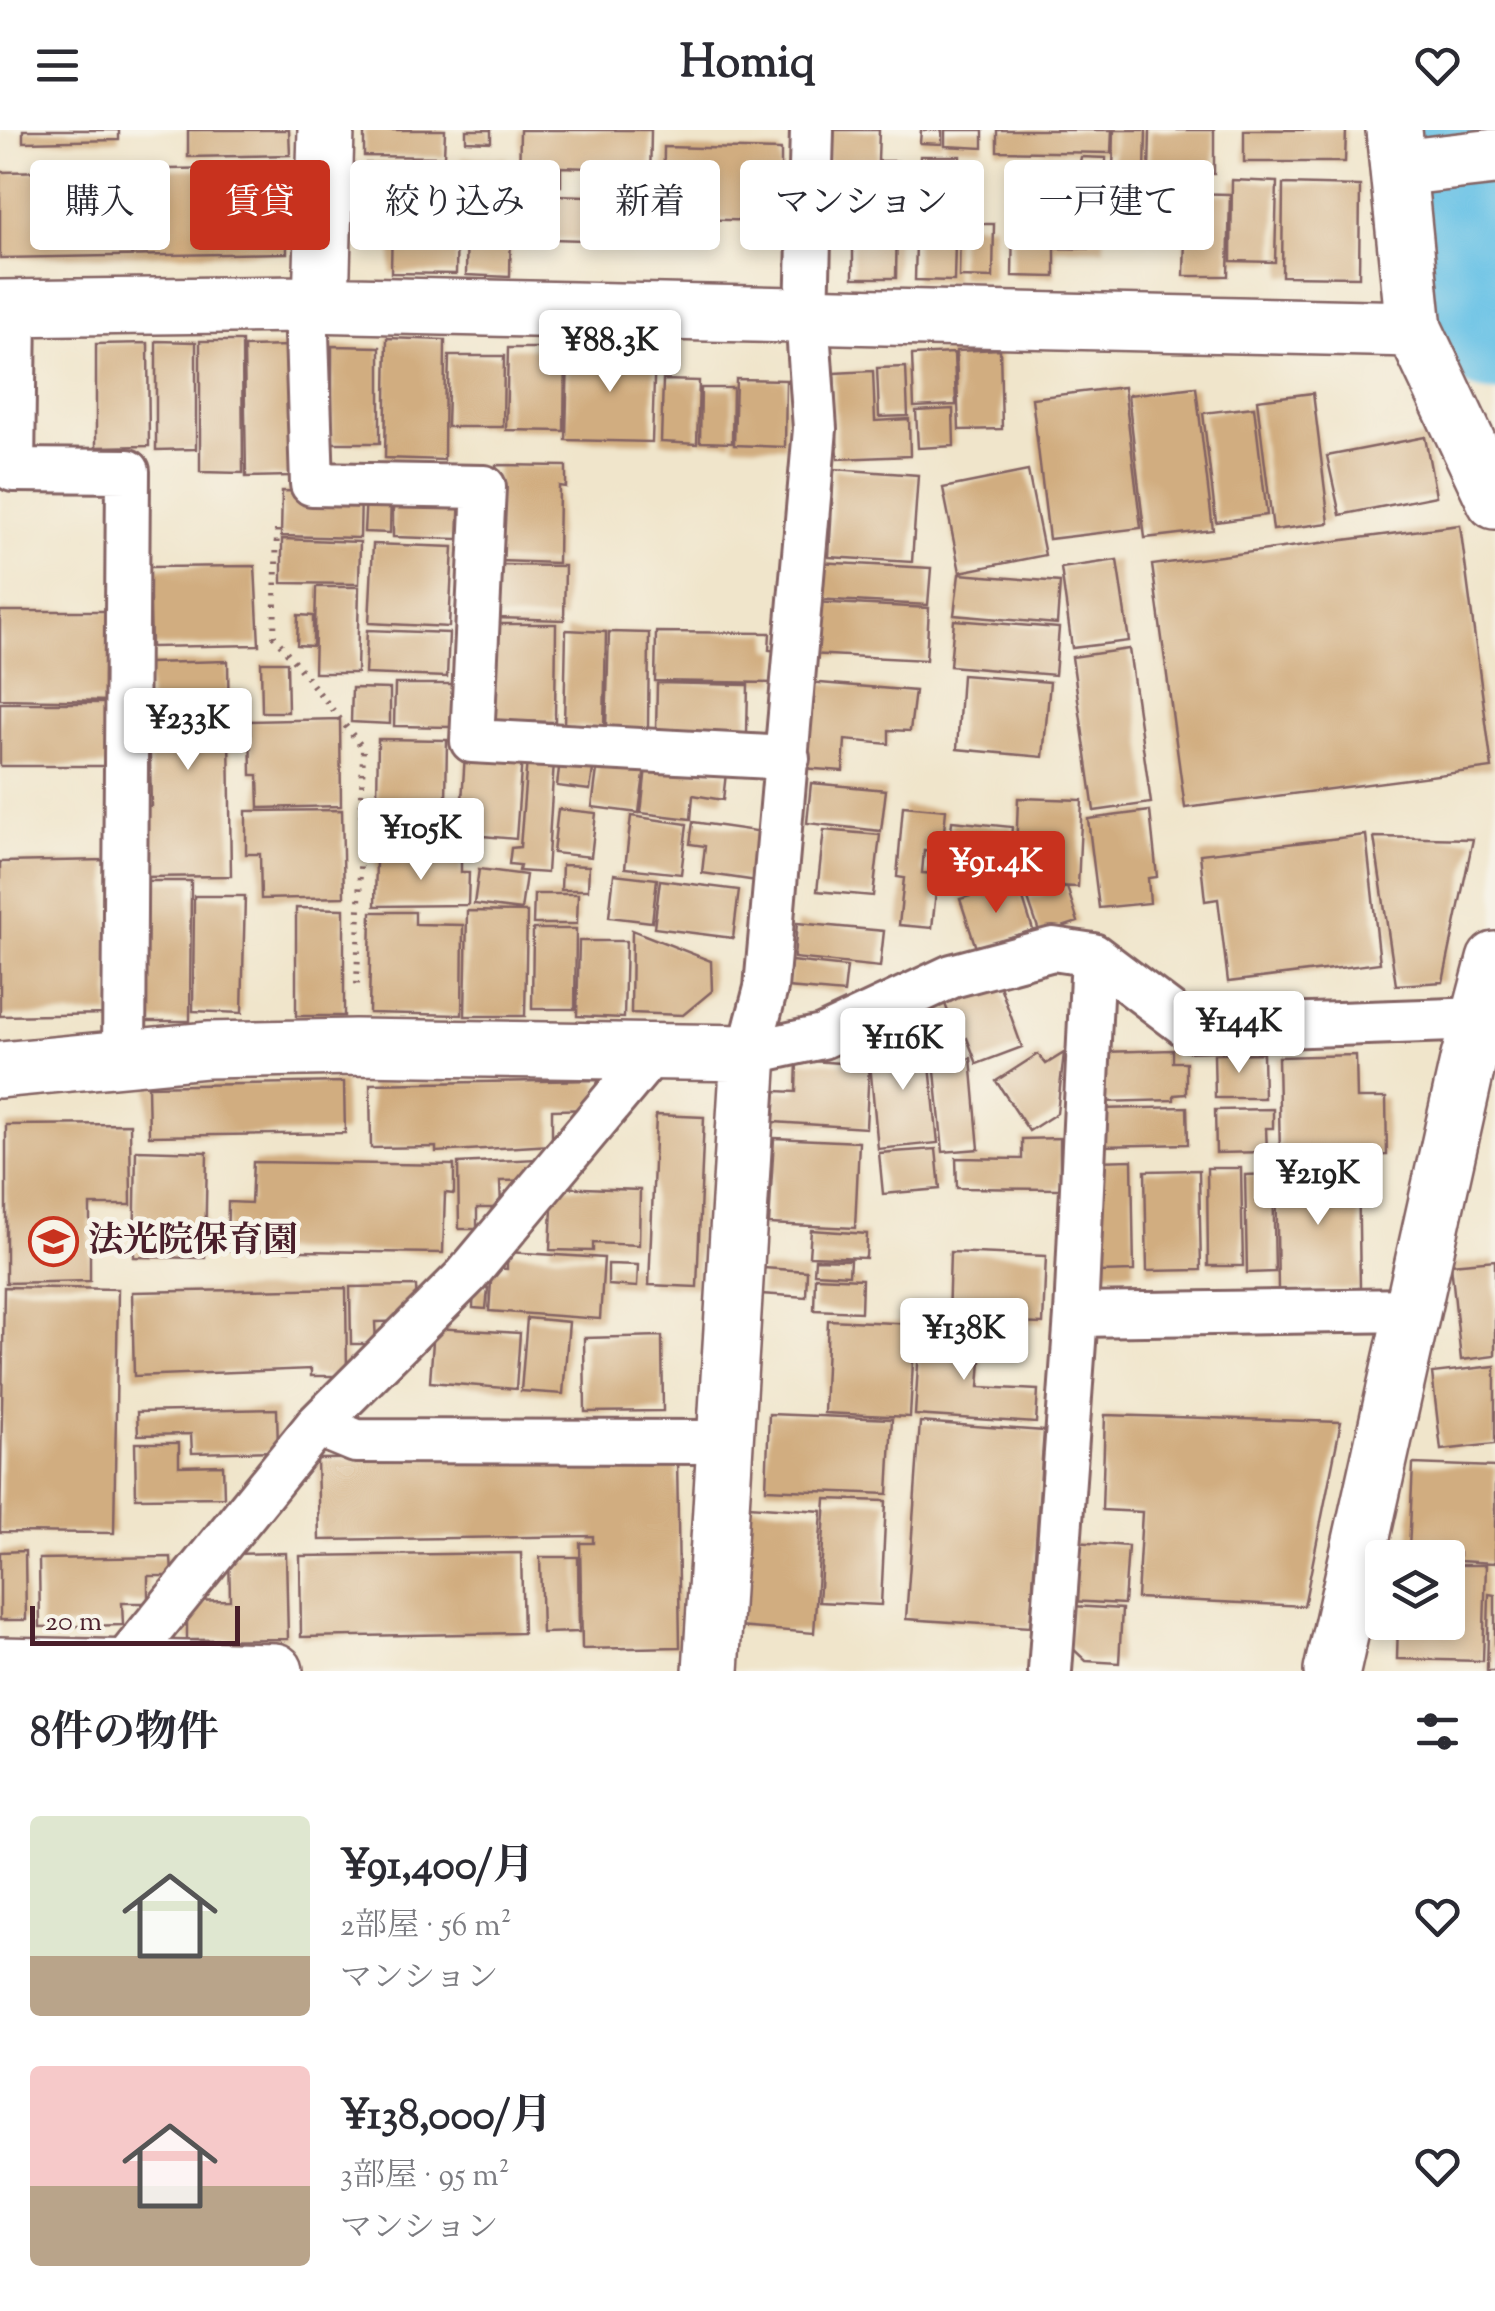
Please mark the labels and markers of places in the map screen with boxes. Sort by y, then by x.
pin: ¥88.3K [529,310,691,395]
pin: ¥233K [118,688,258,773]
pin: ¥105K [351,798,491,883]
pin: ¥91.4K [915,831,1077,916]
pin: ¥144K [1169,991,1309,1076]
pin: ¥116K [833,1008,973,1093]
pin: ¥219K [1248,1143,1388,1228]
school or university icon: 法光院保育園 [27,1216,79,1268]
place label: 法光院保育園 [88,1217,298,1268]
pin: ¥138K [894,1298,1034,1383]

